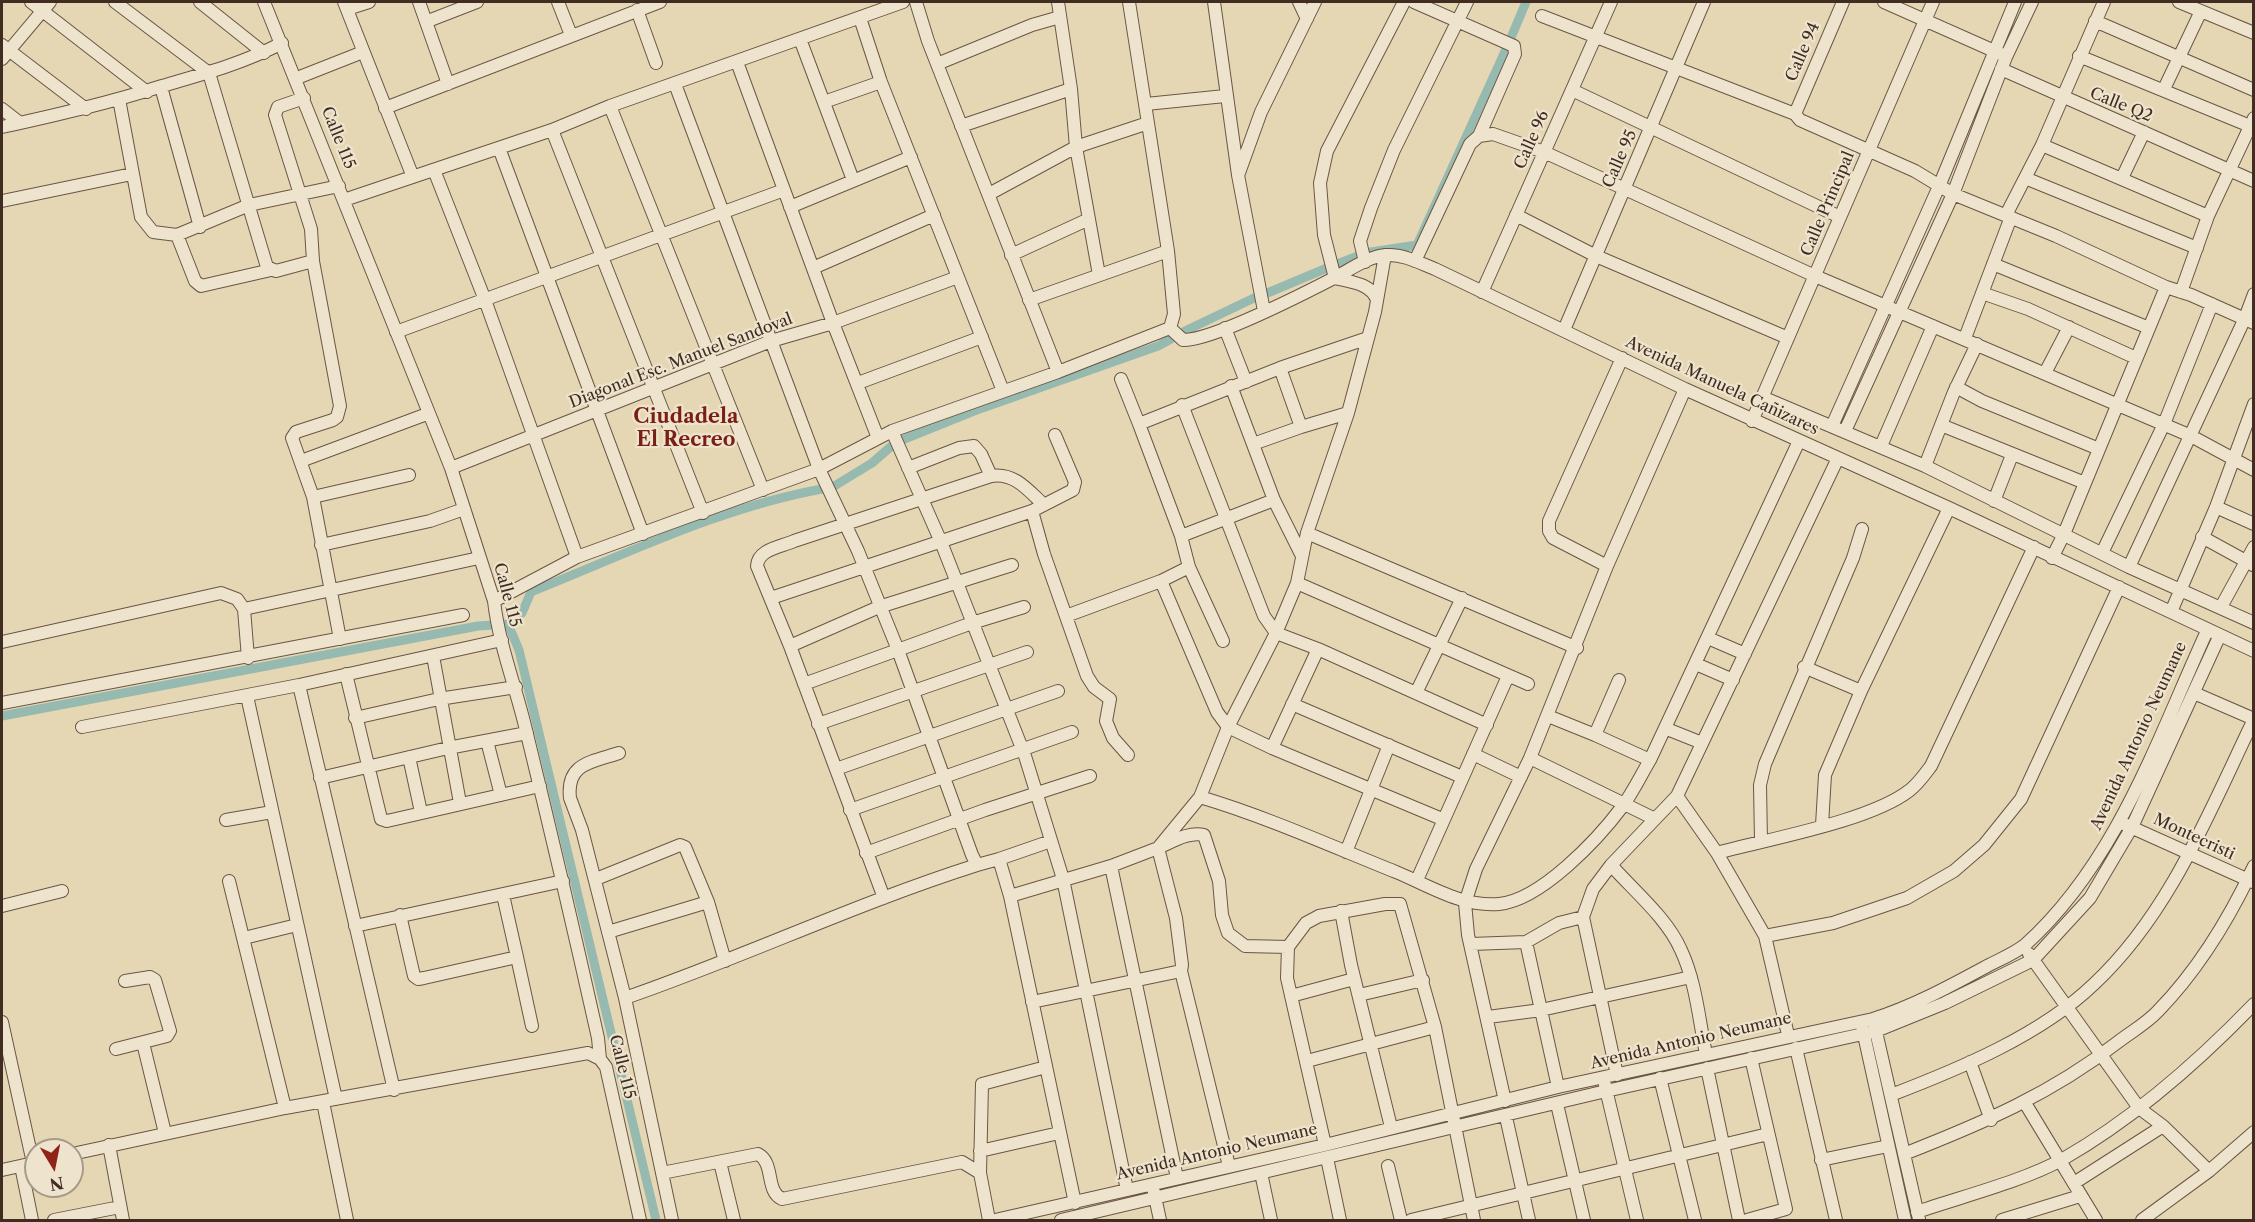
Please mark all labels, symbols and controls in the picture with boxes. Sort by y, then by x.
street label: Calle 94 [1782,20,1824,84]
street label: Calle Q2 [2087,84,2155,126]
street label: Calle 115 [317,104,359,172]
street label: Calle 96 [1511,108,1553,172]
street label: Calle 95 [1599,127,1641,191]
street label: Calle Principal [1797,149,1859,259]
street label: Diagonal Esc. Manuel Sandoval [567,309,795,413]
street label: Avenida Manuela Cañizares [1622,333,1822,439]
district label: Ciudadela El Recreo [633,405,739,452]
street label: Calle 115 [489,561,525,629]
street label: Avenida Antonio Neumane [2087,639,2191,833]
street label: Montecristi [2150,810,2238,864]
street label: Avenida Antonio Neumane [1589,1009,1793,1073]
street label: Calle 115 [605,1033,639,1101]
street label: Avenida Antonio Neumane [1115,1120,1319,1184]
north arrow [24,1138,84,1198]
text: N [48,1173,65,1195]

